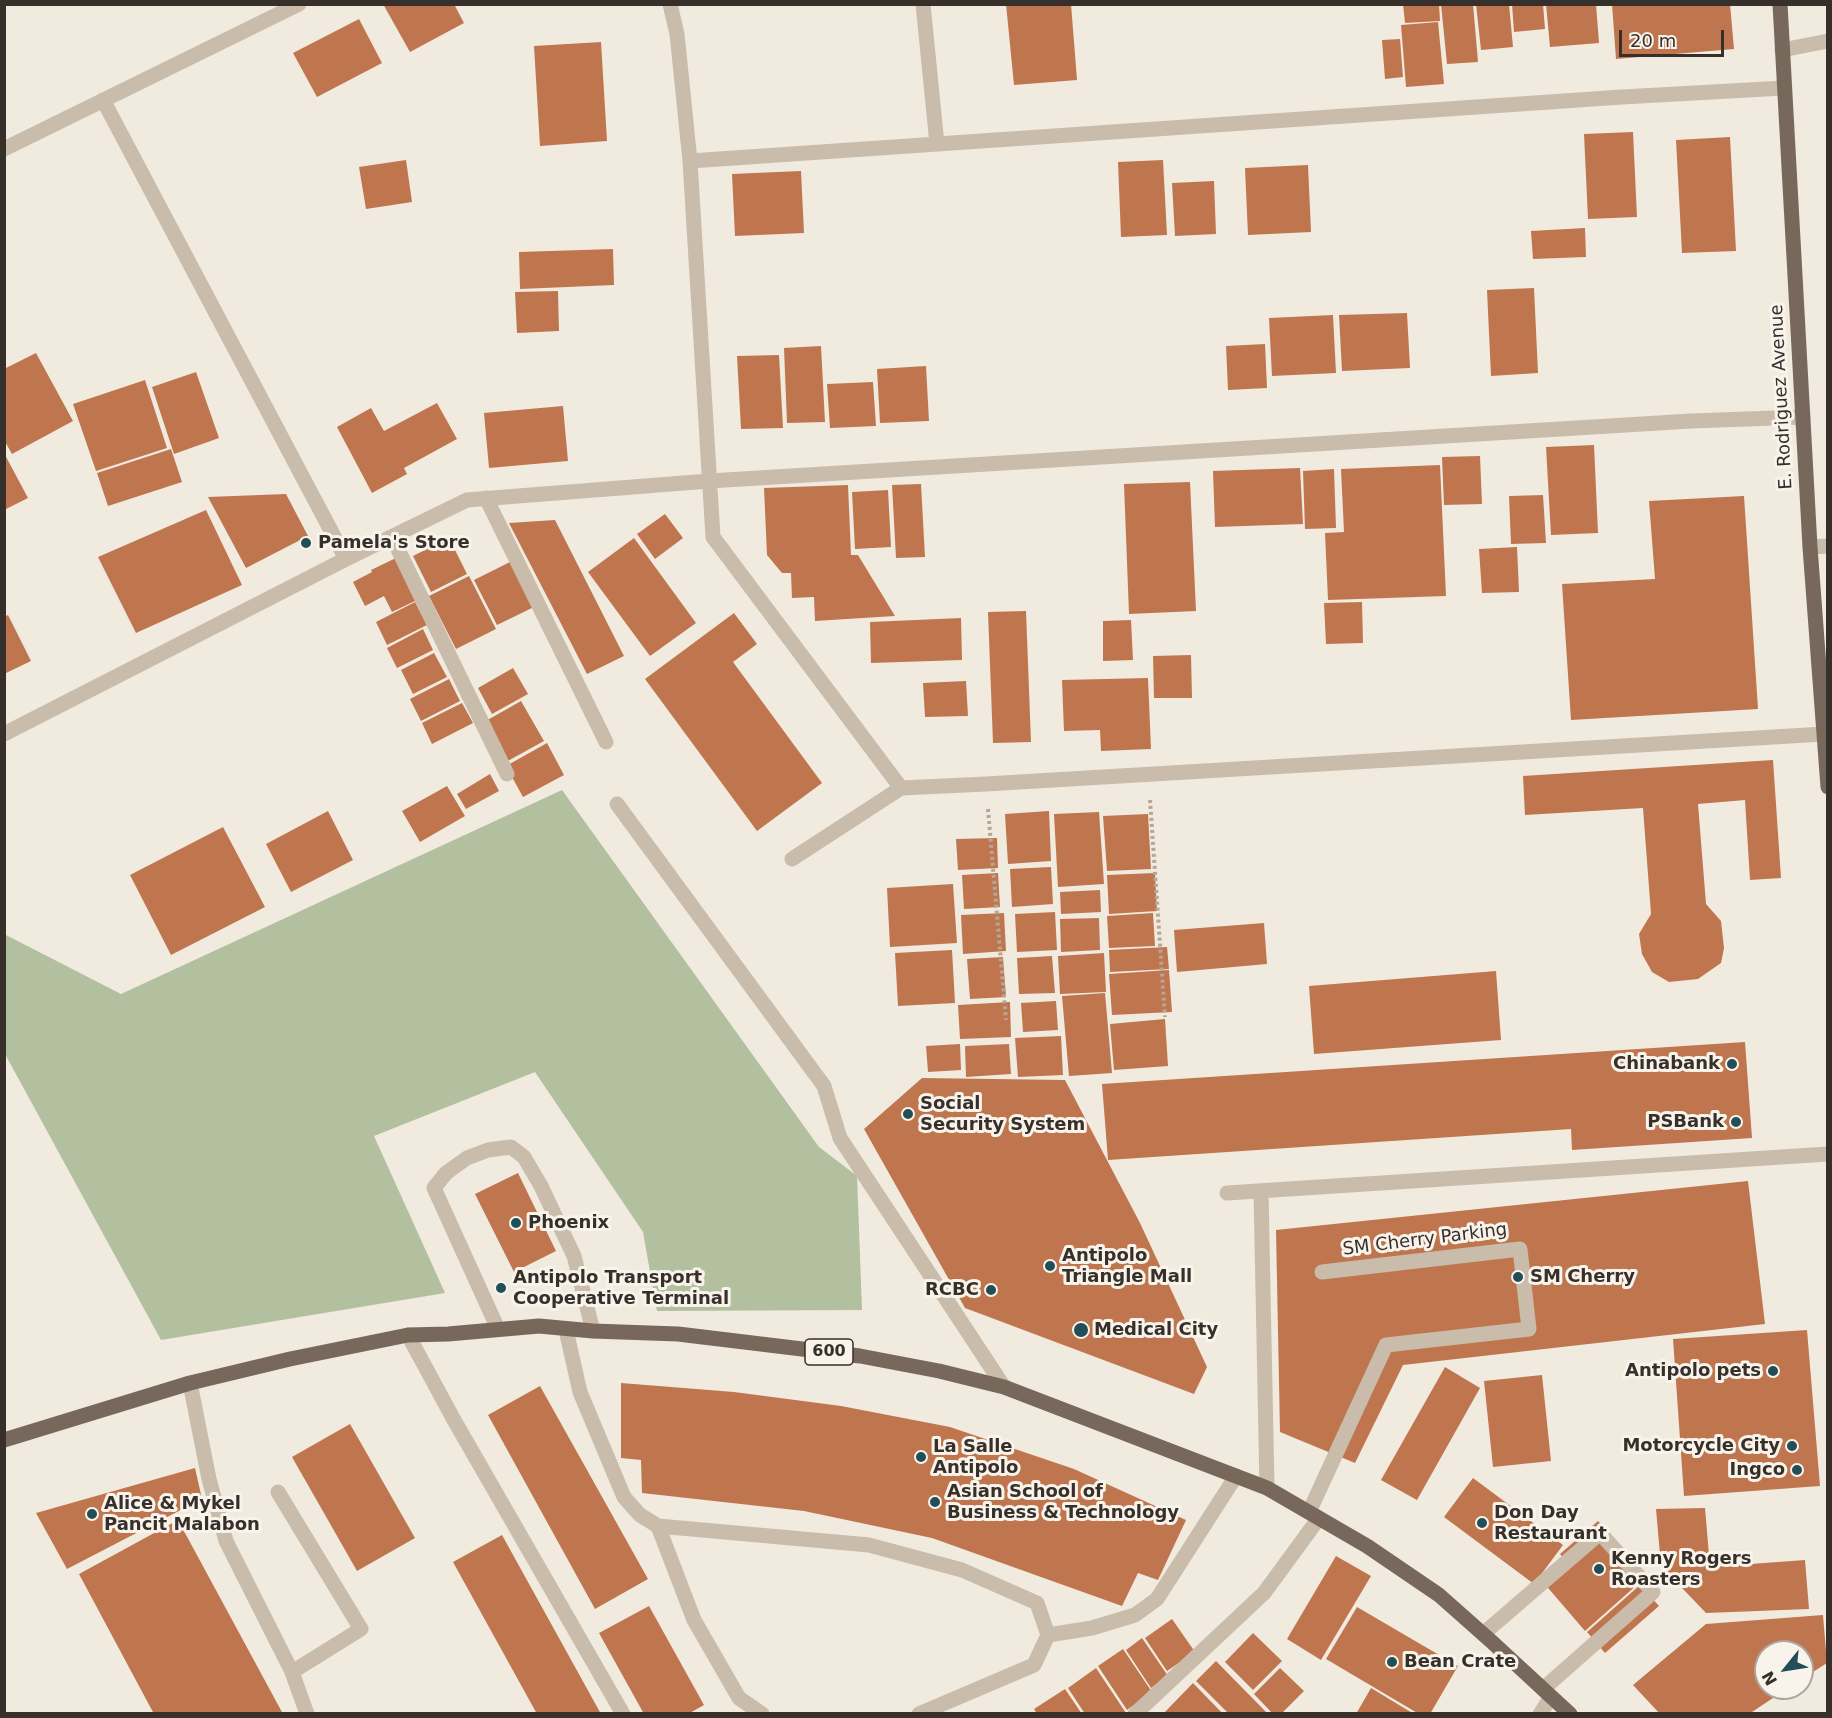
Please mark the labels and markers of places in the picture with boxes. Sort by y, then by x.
place label: Pamela's Store [318,532,470,554]
marker: Pamela's Store [299,536,313,550]
place label: Chinabank [1613,1053,1720,1075]
marker: Chinabank [1725,1057,1739,1071]
place label: Social Security System [920,1093,1085,1136]
marker: Social Security System [901,1107,915,1121]
place label: PSBank [1647,1111,1724,1133]
marker: PSBank [1729,1115,1743,1129]
place label: Phoenix [528,1212,609,1234]
marker: Phoenix [509,1216,523,1230]
place label: Antipolo Triangle Mall [1062,1245,1192,1288]
marker: Antipolo Triangle Mall [1043,1259,1057,1273]
place label: SM Cherry [1530,1266,1635,1288]
place label: Antipolo Transport Cooperative Terminal [513,1267,729,1310]
marker: SM Cherry [1511,1270,1525,1284]
place label: RCBC [925,1279,979,1301]
marker: Antipolo Transport Cooperative Terminal [494,1281,508,1295]
marker: RCBC [984,1283,998,1297]
place label: Medical City [1094,1319,1218,1341]
marker: Medical City [1072,1321,1090,1339]
place label: Antipolo pets [1625,1360,1761,1382]
marker: Antipolo pets [1766,1364,1780,1378]
place label: Motorcycle City [1622,1435,1780,1457]
place label: La Salle Antipolo [933,1436,1018,1478]
marker: Motorcycle City [1785,1439,1799,1453]
marker: La Salle Antipolo [914,1450,928,1464]
place label: Ingco [1730,1459,1785,1481]
marker: Ingco [1790,1463,1804,1477]
place label: Asian School of Business & Technology [947,1481,1179,1524]
place label: Alice & Mykel Pancit Malabon [104,1493,260,1536]
marker: Asian School of Business & Technology [928,1495,942,1509]
place label: Don Day Restaurant [1494,1502,1607,1544]
marker: Alice & Mykel Pancit Malabon [85,1507,99,1521]
marker: Don Day Restaurant [1475,1516,1489,1530]
place label: Kenny Rogers Roasters [1611,1548,1751,1590]
marker: Kenny Rogers Roasters [1592,1562,1606,1576]
place label: Bean Crate [1404,1651,1516,1673]
marker: Bean Crate [1385,1655,1399,1669]

